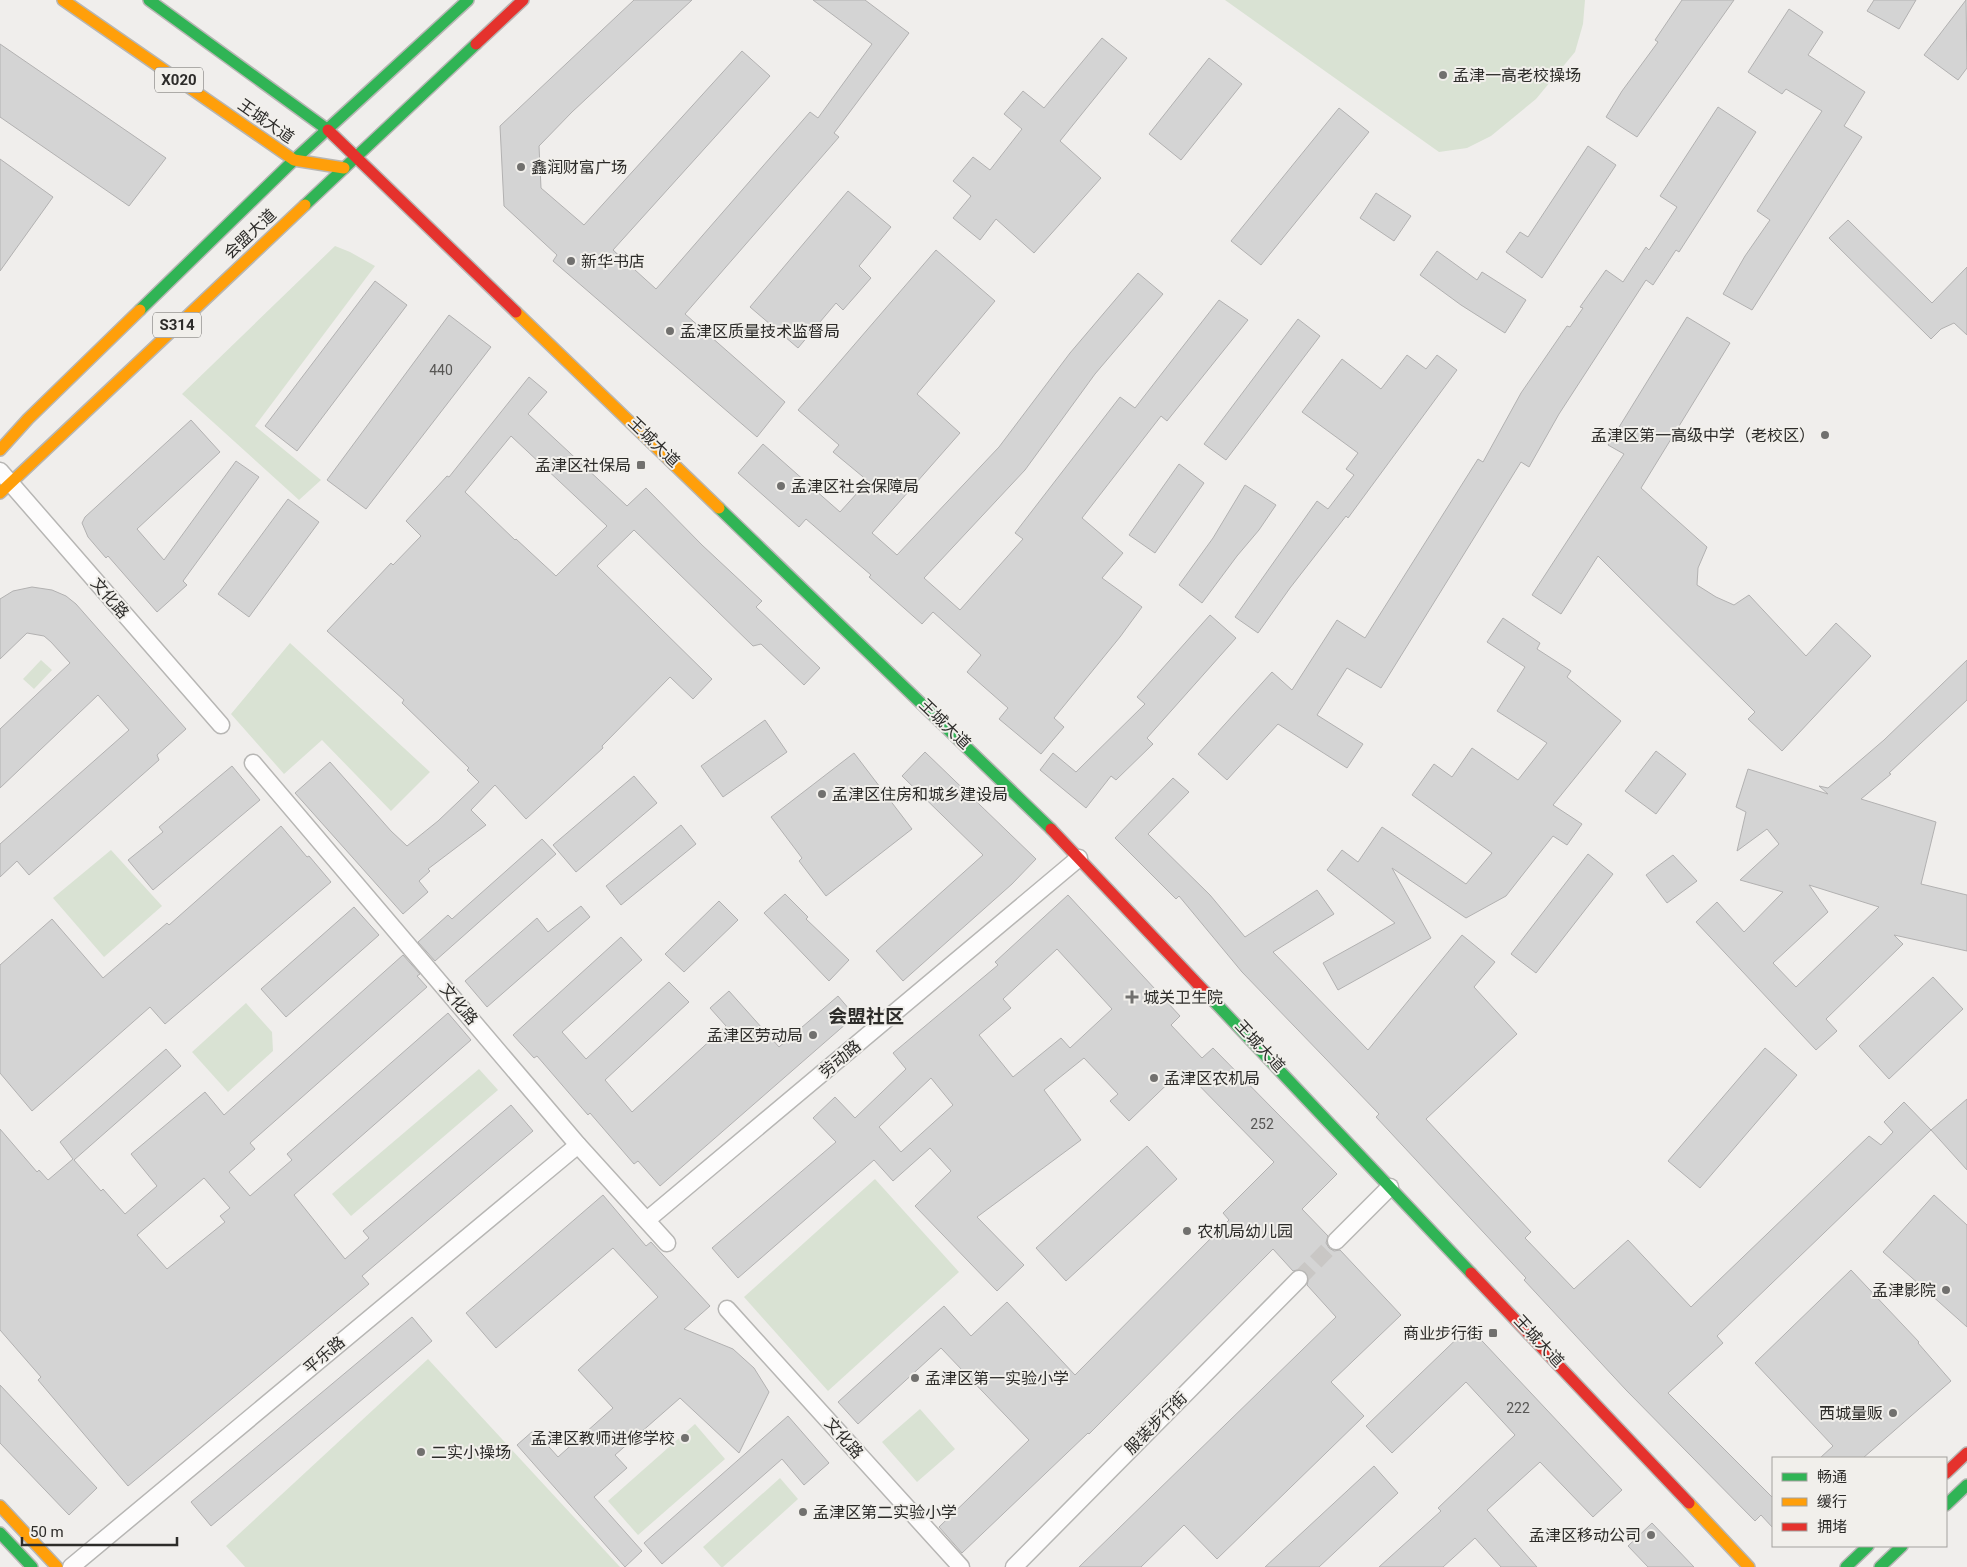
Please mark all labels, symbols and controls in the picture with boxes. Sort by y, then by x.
place label: 孟津一高老校操场 [1453,66,1581,85]
road number: X020 [155,68,203,92]
marker: 孟津一高老校操场 [1437,69,1449,81]
street label: 王城大道 [234,95,298,147]
place label: 鑫润财富广场 [531,158,627,177]
marker: 鑫润财富广场 [515,161,527,173]
street label: 会盟大道 [220,205,280,263]
place label: 新华书店 [581,252,645,271]
marker: 新华书店 [565,255,577,267]
road number: S314 [153,312,201,338]
place label: 孟津区质量技术监督局 [680,322,840,341]
marker: 孟津区质量技术监督局 [664,325,676,337]
house number: 440 [429,362,453,378]
street label: 王城大道 [624,413,684,471]
place label: 孟津区第一高级中学（老校区） [1591,426,1815,445]
marker: 孟津区第一高级中学（老校区） [1819,429,1831,441]
place label: 孟津区社保局 [535,456,631,475]
marker: 孟津区社保局 [635,459,647,471]
place label: 孟津区社会保障局 [791,477,919,496]
marker: 孟津区社会保障局 [775,480,787,492]
street label: 文化路 [87,574,133,622]
street label: 王城大道 [915,695,975,753]
place label: 孟津区住房和城乡建设局 [832,785,1008,804]
marker: 孟津区住房和城乡建设局 [816,788,828,800]
street label: 文化路 [436,980,482,1028]
place label: 城关卫生院 [1143,988,1223,1007]
marker: 城关卫生院 [1125,990,1139,1004]
district label: 会盟社区 [828,1005,904,1028]
street label: 王城大道 [1231,1016,1289,1076]
place label: 孟津区劳动局 [707,1026,803,1045]
marker: 孟津区劳动局 [807,1029,819,1041]
street label: 劳动路 [816,1036,864,1082]
place label: 孟津区农机局 [1164,1069,1260,1088]
marker: 孟津区农机局 [1148,1072,1160,1084]
house number: 252 [1250,1116,1274,1132]
place label: 农机局幼儿园 [1197,1222,1293,1241]
marker: 农机局幼儿园 [1181,1225,1193,1237]
place label: 孟津影院 [1872,1281,1936,1300]
marker: 孟津影院 [1940,1284,1952,1296]
street label: 王城大道 [1510,1311,1568,1371]
place label: 商业步行街 [1403,1324,1483,1343]
marker: 商业步行街 [1487,1327,1499,1339]
street label: 平乐路 [300,1332,348,1378]
place label: 孟津区第一实验小学 [925,1369,1069,1388]
marker: 孟津区第一实验小学 [909,1372,921,1384]
street label: 服装步行街 [1121,1388,1191,1458]
house number: 222 [1506,1400,1530,1416]
place label: 西城量贩 [1819,1404,1883,1423]
marker: 西城量贩 [1887,1407,1899,1419]
street label: 文化路 [821,1414,867,1462]
place label: 孟津区教师进修学校 [531,1429,675,1448]
marker: 孟津区教师进修学校 [679,1432,691,1444]
place label: 二实小操场 [431,1443,511,1462]
marker: 二实小操场 [415,1446,427,1458]
legend [1772,1457,1947,1547]
text: 畅通 [1817,1468,1847,1486]
text: 缓行 [1817,1493,1847,1511]
place label: 孟津区第二实验小学 [813,1503,957,1522]
marker: 孟津区第二实验小学 [797,1506,809,1518]
scale bar [22,1514,178,1546]
text: 拥堵 [1817,1518,1847,1536]
text: 50 m [30,1523,64,1541]
place label: 孟津区移动公司 [1529,1526,1641,1545]
marker: 孟津区移动公司 [1645,1529,1657,1541]

